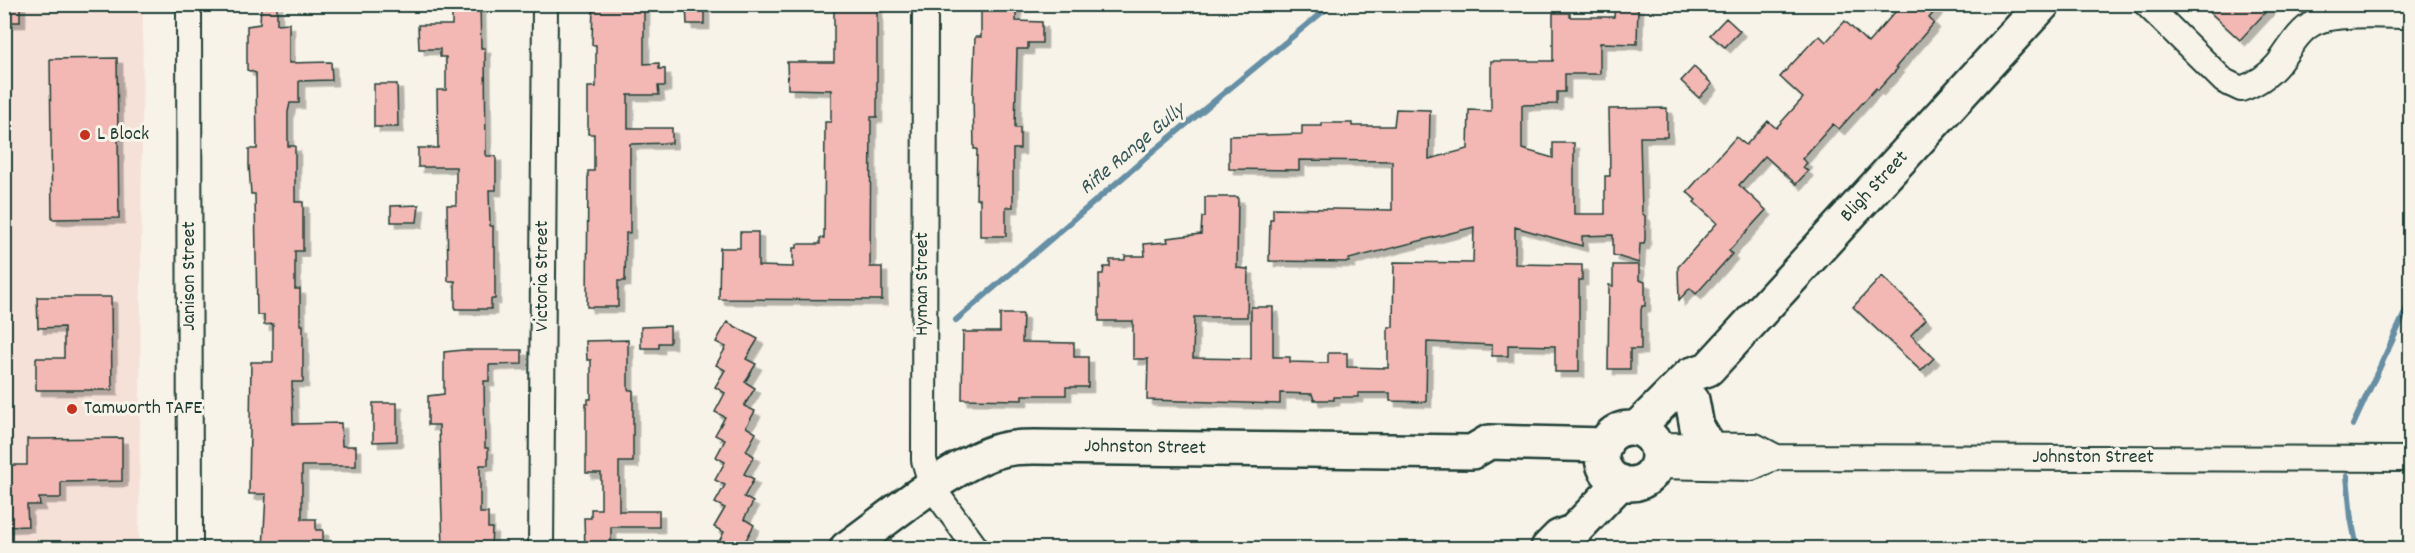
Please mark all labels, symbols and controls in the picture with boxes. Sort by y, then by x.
water label: Rifle Range Gully [1074,95,1194,203]
place label: L Block [97,121,149,149]
marker: L Block [78,128,92,142]
street label: Bligh Street [1834,145,1916,229]
street label: Victoria Street [529,220,557,332]
street label: Janison Street [176,221,204,331]
street label: Hyman Street [909,232,937,336]
place label: Tamworth TAFE [84,395,202,423]
marker: Tamworth TAFE [65,402,79,416]
street label: Johnston Street [1084,433,1206,463]
street label: Johnston Street [2032,444,2154,472]

